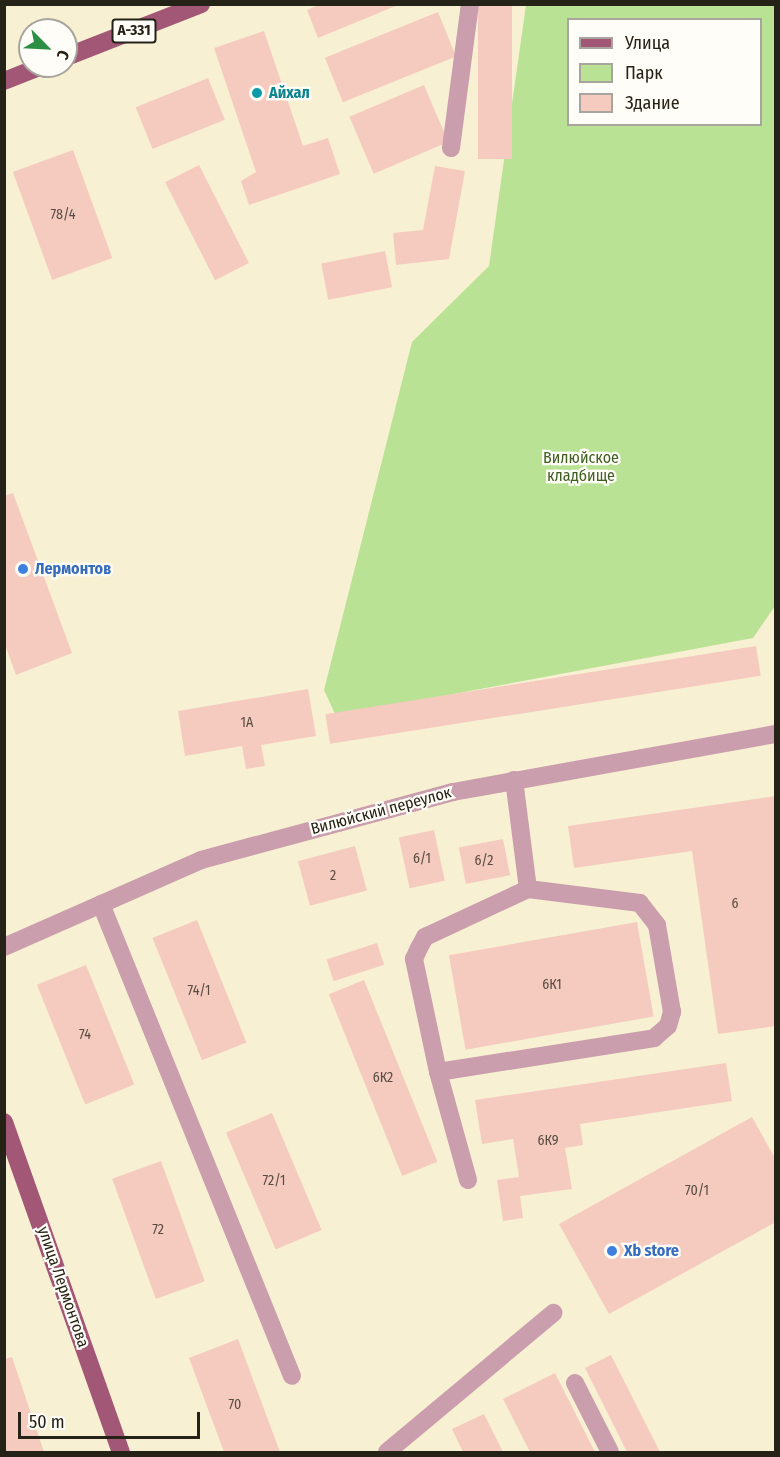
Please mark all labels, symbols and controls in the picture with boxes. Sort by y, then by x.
north arrow [18,18,78,78]
legend [567,18,762,126]
road number: А-331 [112,19,156,43]
text: Улица [625,32,670,54]
text: С [53,47,73,62]
text: Парк [625,62,663,84]
place label: Айхал [269,83,310,103]
marker: Айхал [250,86,264,100]
text: Здание [625,92,680,114]
house number: 78/4 [50,207,76,223]
park label: Вилюйское кладбище [543,448,619,486]
place label: Лермонтов [35,559,111,579]
marker: Лермонтов [16,562,30,576]
house number: 1А [241,715,253,731]
street label: Вилюйский переулок [309,783,453,839]
house number: 6/1 [413,851,431,867]
house number: 6/2 [475,853,493,869]
house number: 2 [330,868,336,884]
house number: 6 [732,896,738,912]
house number: 6К1 [542,977,562,993]
house number: 74/1 [188,983,210,999]
house number: 74 [79,1027,91,1043]
house number: 6К2 [373,1070,393,1086]
house number: 6К9 [537,1133,559,1149]
house number: 72/1 [263,1173,285,1189]
house number: 70/1 [685,1183,709,1199]
house number: 72 [152,1222,164,1238]
street label: улица Лермонтова [33,1224,93,1350]
place label: Xb store [624,1241,679,1261]
marker: Xb store [605,1244,619,1258]
house number: 70 [229,1397,241,1413]
scale bar [21,1400,202,1438]
text: 50 m [29,1411,65,1433]

